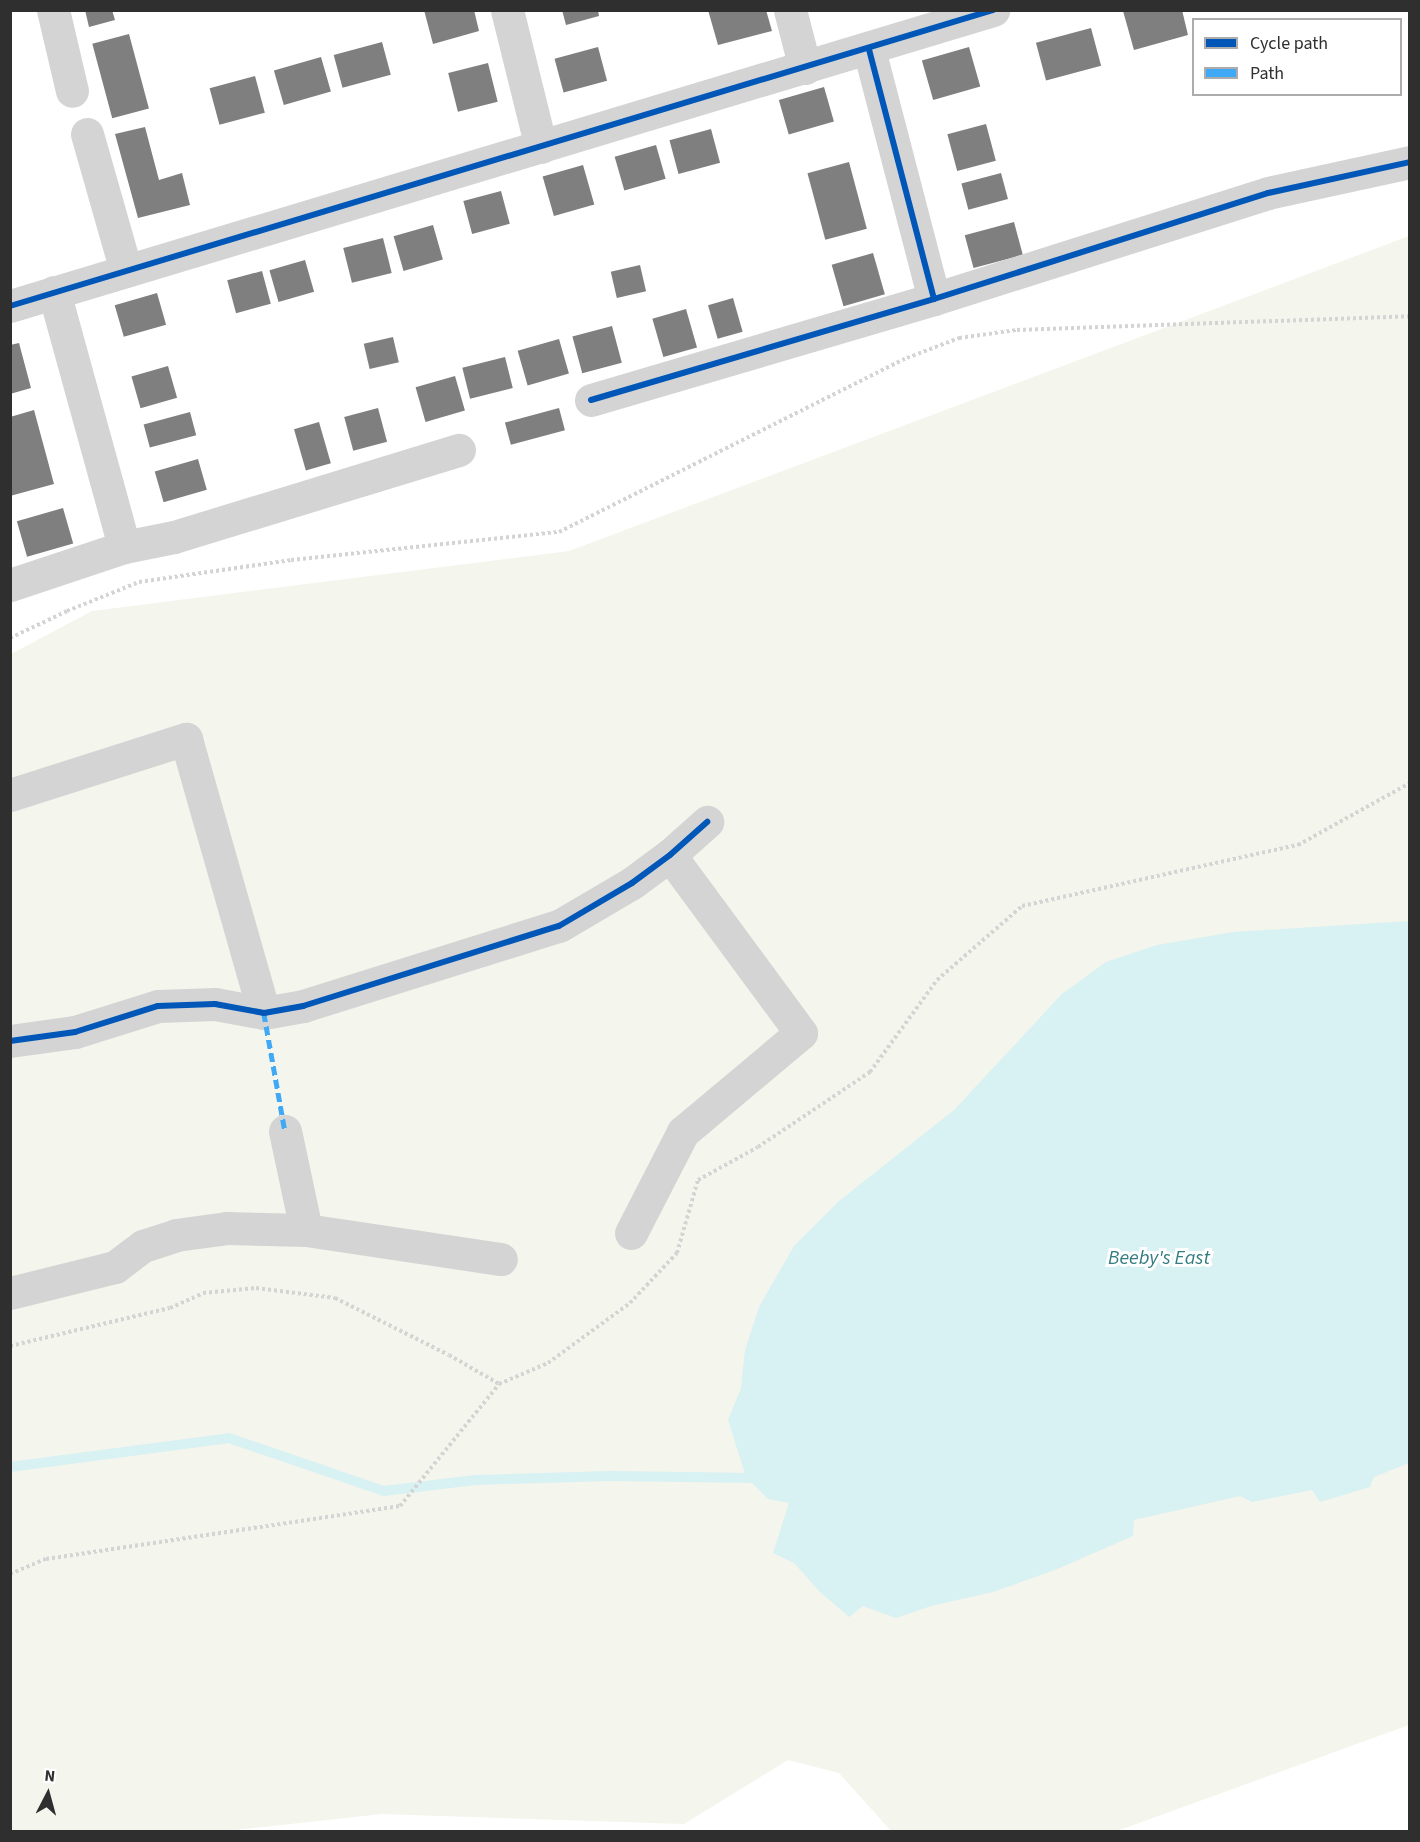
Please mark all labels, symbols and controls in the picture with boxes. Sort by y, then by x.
legend [1192,18,1402,96]
text: Cycle path [1250,31,1328,56]
text: Path [1250,61,1284,86]
water label: Beeby's East [1108,1246,1210,1270]
north arrow [18,1764,78,1824]
text: N [43,1765,56,1788]

